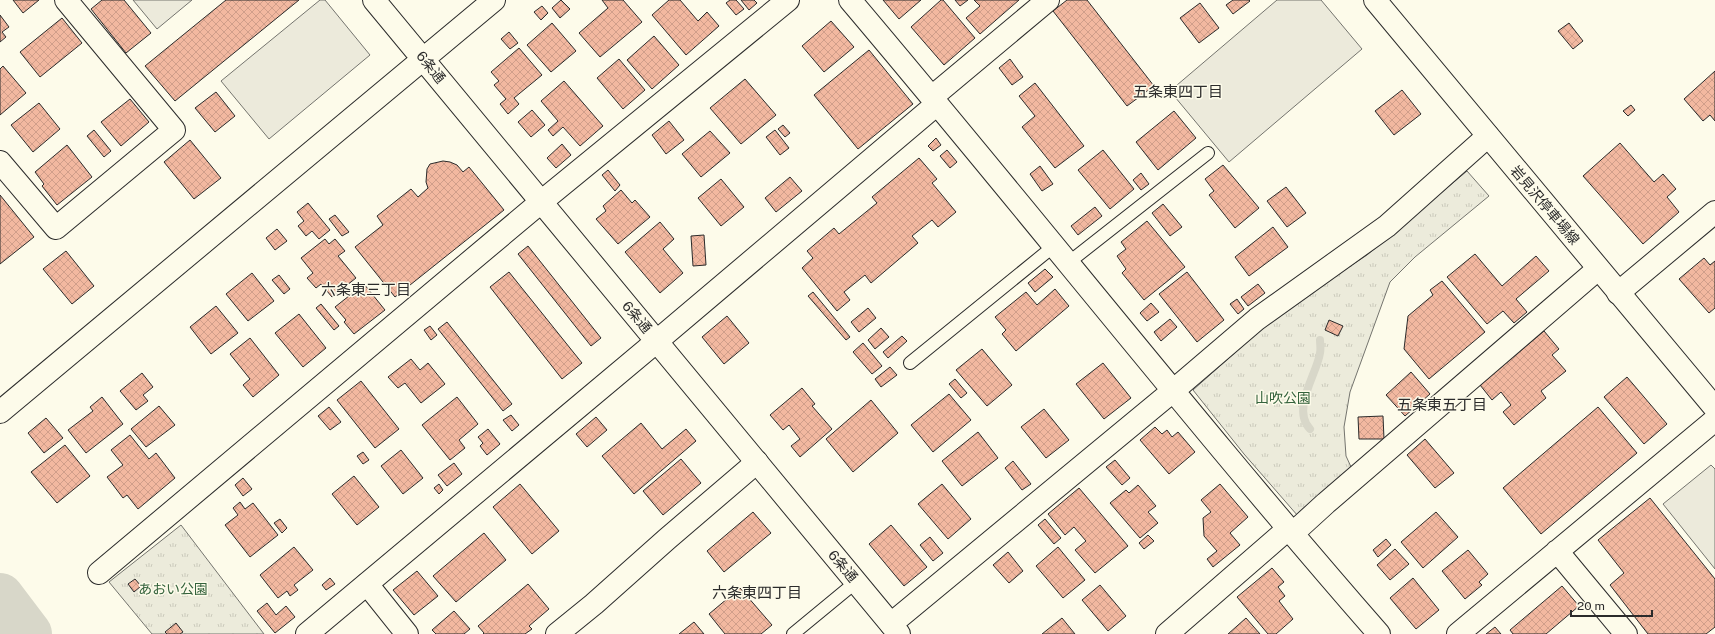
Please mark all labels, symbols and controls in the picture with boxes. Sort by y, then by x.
street label: 6条通 [413,48,449,86]
district label: 五条東四丁目 [1133,83,1223,100]
street label: 岩見沢停車場線 [1507,162,1583,248]
district label: 六条東三丁目 [321,281,411,298]
street label: 6条通 [619,298,655,336]
park label: 山吹公園 [1255,390,1311,406]
district label: 五条東五丁目 [1397,396,1487,413]
street label: 6条通 [825,547,861,585]
park label: あおい公園 [138,581,208,597]
district label: 六条東四丁目 [712,584,802,601]
scale bar [1571,592,1652,618]
text: 20 m [1577,599,1605,613]

